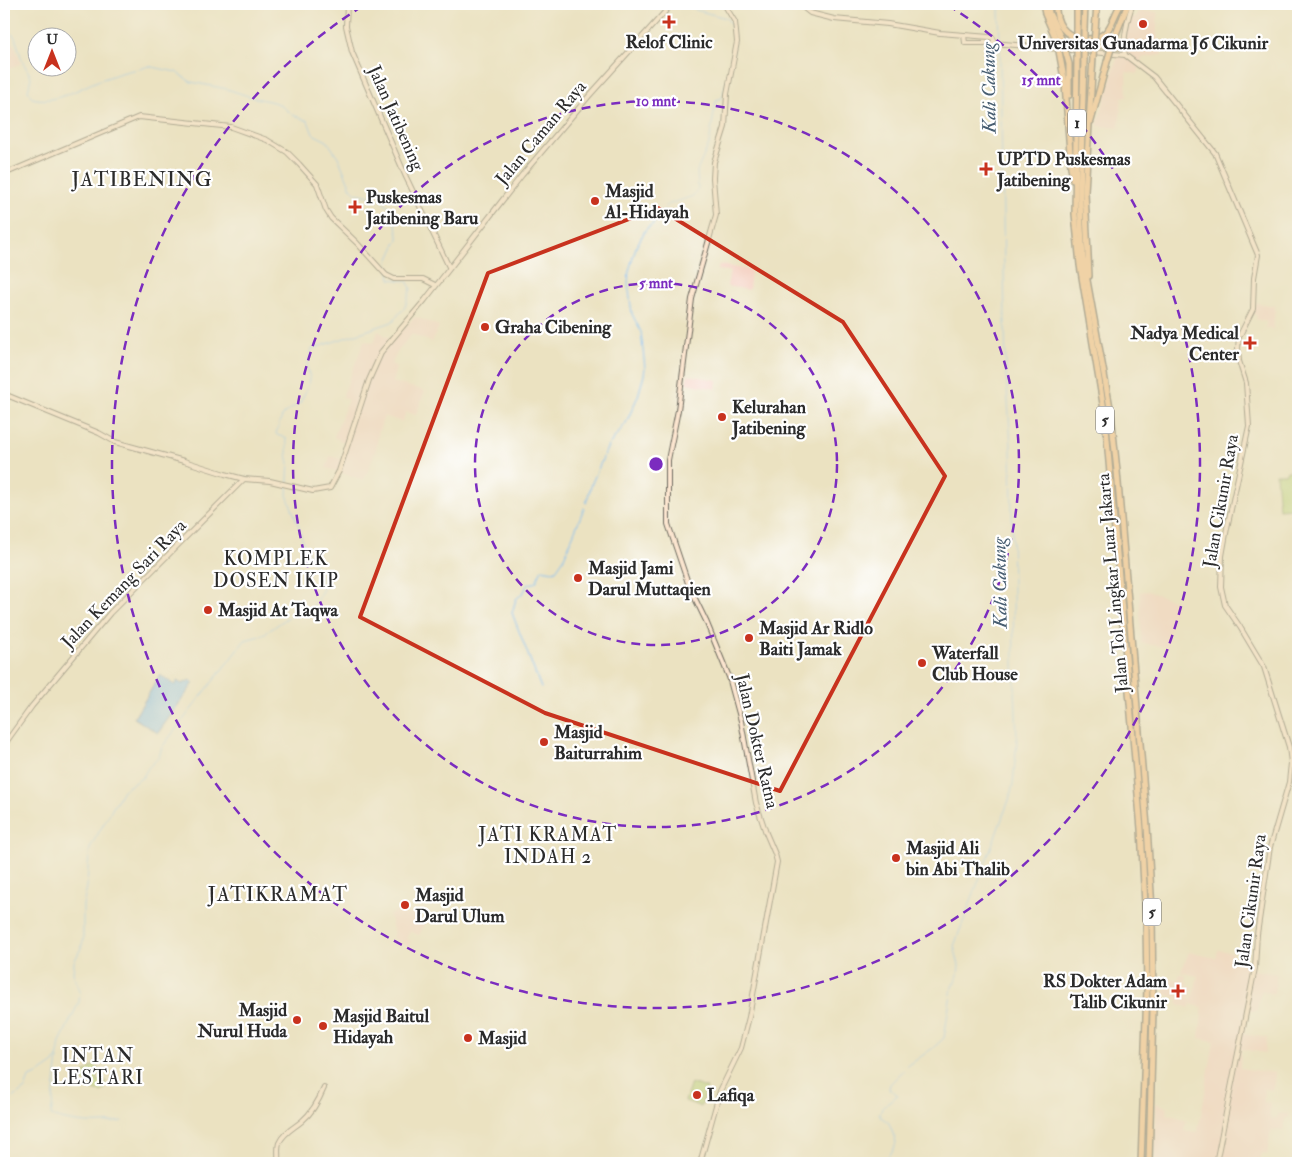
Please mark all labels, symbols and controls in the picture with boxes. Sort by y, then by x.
marker: Relof Clinic [662,15,676,29]
marker: Universitas Gunadarma J6 Cikunir [1137,18,1149,30]
north arrow [28,28,78,78]
text: U [46,31,58,48]
place label: Relof Clinic [626,31,713,54]
place label: Universitas Gunadarma J6 Cikunir [1018,32,1268,55]
water label: Kali Cakung [976,41,1002,135]
street label: Jalan Jatibening [362,61,430,175]
text: 15 mnt [1021,71,1061,90]
street label: Jalan Caman Raya [490,75,592,191]
text: 10 mnt [636,92,676,111]
road number: 1 [1068,110,1086,136]
place label: UPTD Puskesmas Jatibening [996,148,1130,192]
marker: UPTD Puskesmas Jatibening [979,162,993,176]
district label: JATIBENING [71,167,212,192]
place label: Masjid Al-Hidayah [604,180,689,224]
place label: Puskesmas Jatibening Baru [365,186,479,230]
marker: Masjid Al-Hidayah [589,195,601,207]
marker: Puskesmas Jatibening Baru [348,200,362,214]
text: 5 mnt [639,274,673,293]
place label: Graha Cibening [495,316,612,339]
marker: Graha Cibening [479,321,491,333]
place label: Nadya Medical Center [1130,322,1239,366]
marker: Nadya Medical Center [1243,336,1257,350]
place label: Kelurahan Jatibening [731,396,807,440]
road number: 5 [1096,406,1114,434]
marker: Kelurahan Jatibening [716,411,728,423]
street label: Jalan Cikunir Raya [1198,432,1244,570]
centre of rings [647,455,665,473]
street label: Jalan Tol Lingkar Luar Jakarta [1092,472,1134,695]
street label: Jalan Kemang Sari Raya [56,514,192,654]
water label: Kali Cakung [987,536,1013,630]
district label: KOMPLEK DOSEN IKIP [213,547,339,593]
place label: Masjid Jami Darul Muttaqien [587,557,712,601]
marker: Masjid Jami Darul Muttaqien [572,572,584,584]
place label: Masjid At Taqwa [217,599,339,622]
marker: Masjid At Taqwa [202,604,214,616]
place label: Masjid Ar Ridlo Baiti Jamak [758,617,873,661]
marker: Masjid Ar Ridlo Baiti Jamak [743,632,755,644]
place label: Waterfall Club House [931,642,1018,686]
marker: Waterfall Club House [916,657,928,669]
street label: Jalan Dokter Ratna [730,670,784,811]
place label: Masjid Baiturrahim [553,721,643,765]
marker: Masjid Baiturrahim [538,736,550,748]
district label: JATI KRAMAT INDAH 2 [478,823,617,869]
street label: Jalan Cikunir Raya [1230,832,1272,970]
place label: Masjid Ali bin Abi Thalib [905,837,1010,881]
marker: Masjid Ali bin Abi Thalib [890,852,902,864]
district label: JATIKRAMAT [207,882,348,907]
place label: Masjid Darul Ulum [414,884,505,928]
marker: Masjid Darul Ulum [399,899,411,911]
road number: 5 [1143,899,1161,926]
place label: RS Dokter Adam Talib Cikunir [1043,970,1168,1014]
marker: RS Dokter Adam Talib Cikunir [1171,984,1185,998]
place label: Masjid Nurul Huda [196,999,288,1043]
place label: Masjid Baitul Hidayah [332,1005,429,1049]
marker: Masjid Nurul Huda [291,1014,303,1026]
marker: Masjid Baitul Hidayah [317,1020,329,1032]
place label: Masjid [477,1027,527,1050]
marker: Masjid [462,1032,474,1044]
district label: INTAN LESTARI [52,1044,144,1090]
place label: Lafiqa [707,1084,755,1107]
marker: Lafiqa [691,1089,703,1101]

